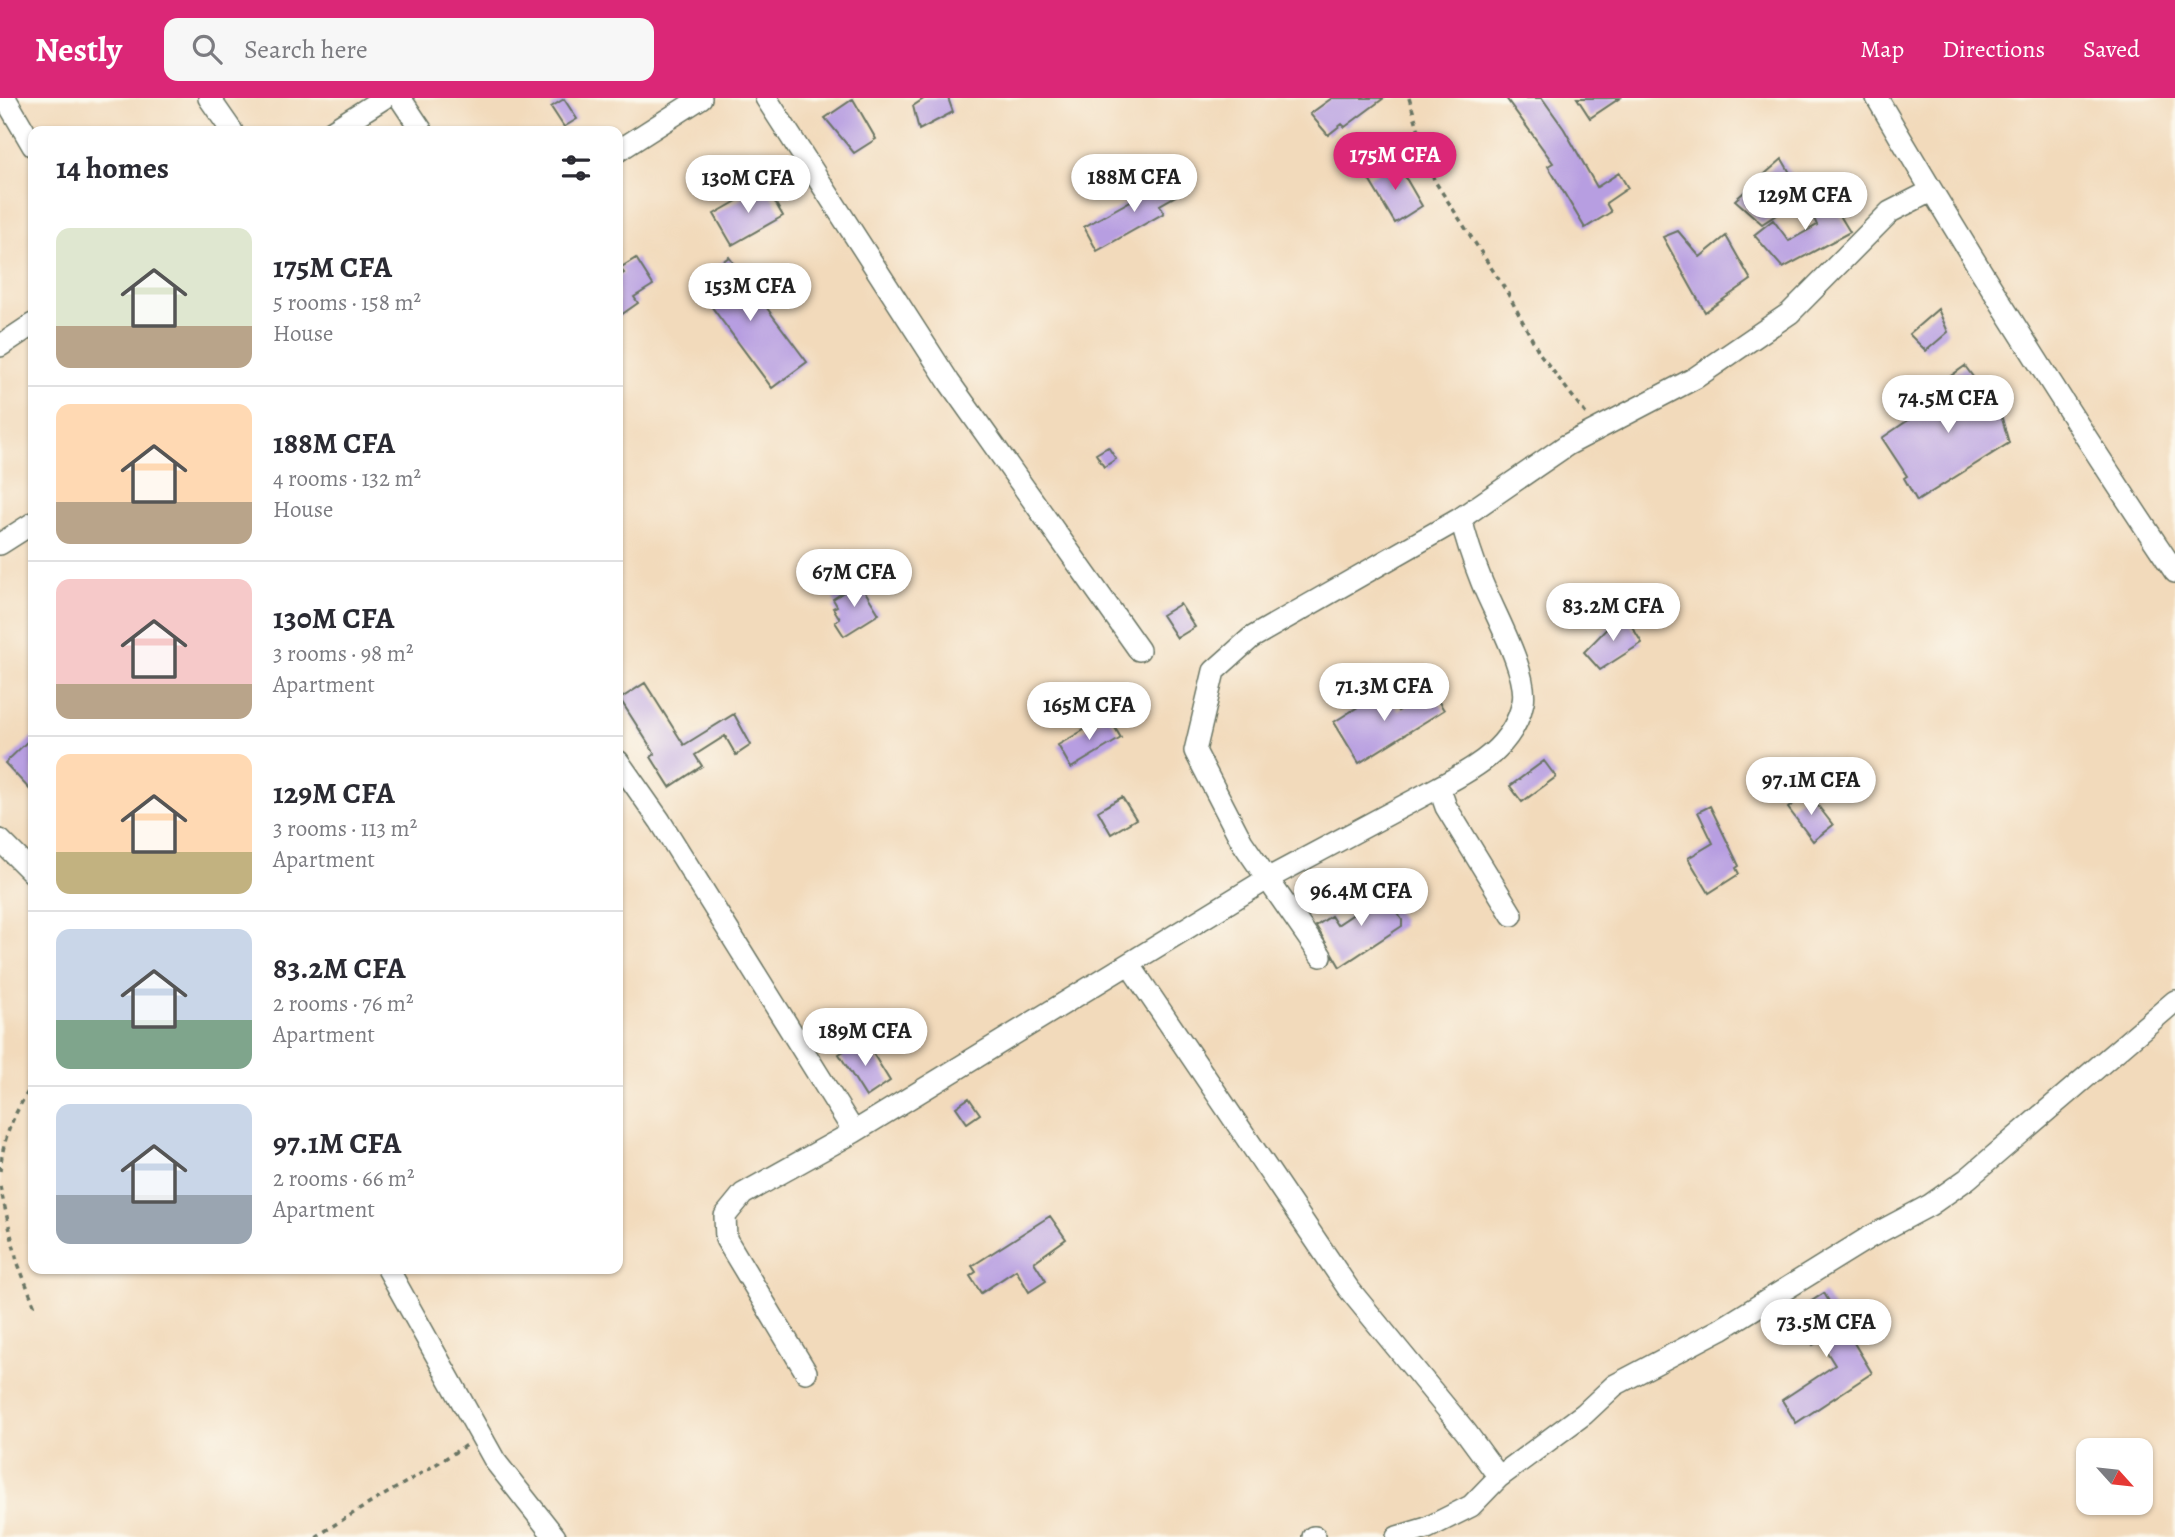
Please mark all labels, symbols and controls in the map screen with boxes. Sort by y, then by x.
search box [164,18,654,81]
text: Nestly [35,27,122,72]
icon: search [188,30,226,68]
text: Search here [244,32,368,67]
text: Map [1860,33,1904,65]
text: Directions [1942,33,2045,65]
text: Saved [2083,33,2140,65]
pin: 175M CFA [1323,132,1467,192]
text: 175M CFA [1349,139,1441,170]
text: 14 homes [56,148,169,188]
icon: filters [557,149,595,187]
pin: 188M CFA [1062,155,1206,214]
pin: 130M CFA [676,156,820,215]
text: 188M CFA [1087,161,1181,192]
text: 130M CFA [702,162,794,193]
pin: 129M CFA [1733,172,1877,232]
text: 129M CFA [1758,179,1852,210]
text: 175M CFA [273,247,392,287]
icon: home [112,256,196,340]
pin: 153M CFA [678,264,822,323]
text: 153M CFA [704,270,796,301]
text: 5 rooms · 158 m² [273,287,421,318]
text: House [273,318,333,349]
pin: 74.5M CFA [1868,376,2028,435]
text: 74.5M CFA [1898,382,1998,413]
text: 188M CFA [273,423,395,463]
icon: home [112,432,196,516]
text: 4 rooms · 132 m² [273,463,421,494]
text: House [273,494,333,525]
pin: 67M CFA [789,550,919,609]
text: 67M CFA [812,556,896,587]
pin: 83.2M CFA [1533,584,1693,643]
text: 83.2M CFA [1562,590,1664,621]
text: 130M CFA [273,598,394,638]
icon: home [112,607,196,691]
text: 3 rooms · 98 m² [273,638,414,669]
pin: 71.3M CFA [1304,664,1464,723]
text: Apartment [273,669,375,700]
text: 71.3M CFA [1335,670,1433,701]
pin: 165M CFA [1017,682,1161,742]
text: 165M CFA [1043,689,1135,720]
pin: 97.1M CFA [1731,758,1891,817]
text: 97.1M CFA [1762,764,1860,795]
text: 129M CFA [273,773,395,813]
icon: home [112,782,196,866]
text: 3 rooms · 113 m² [273,813,417,844]
text: Apartment [273,844,375,875]
pin: 96.4M CFA [1281,868,1441,928]
text: 96.4M CFA [1310,875,1412,906]
text: 83.2M CFA [273,948,406,988]
icon: home [112,957,196,1041]
text: 2 rooms · 76 m² [273,988,414,1019]
pin: 189M CFA [793,1009,937,1068]
text: 189M CFA [818,1015,912,1046]
text: Apartment [273,1019,375,1050]
text: 97.1M CFA [273,1123,401,1163]
icon: home [112,1132,196,1216]
text: 2 rooms · 66 m² [273,1163,415,1194]
text: Apartment [273,1194,375,1225]
pin: 73.5M CFA [1746,1300,1906,1359]
text: 73.5M CFA [1776,1306,1876,1337]
north arrow [2076,1438,2152,1516]
map controls [2076,1438,2153,1515]

